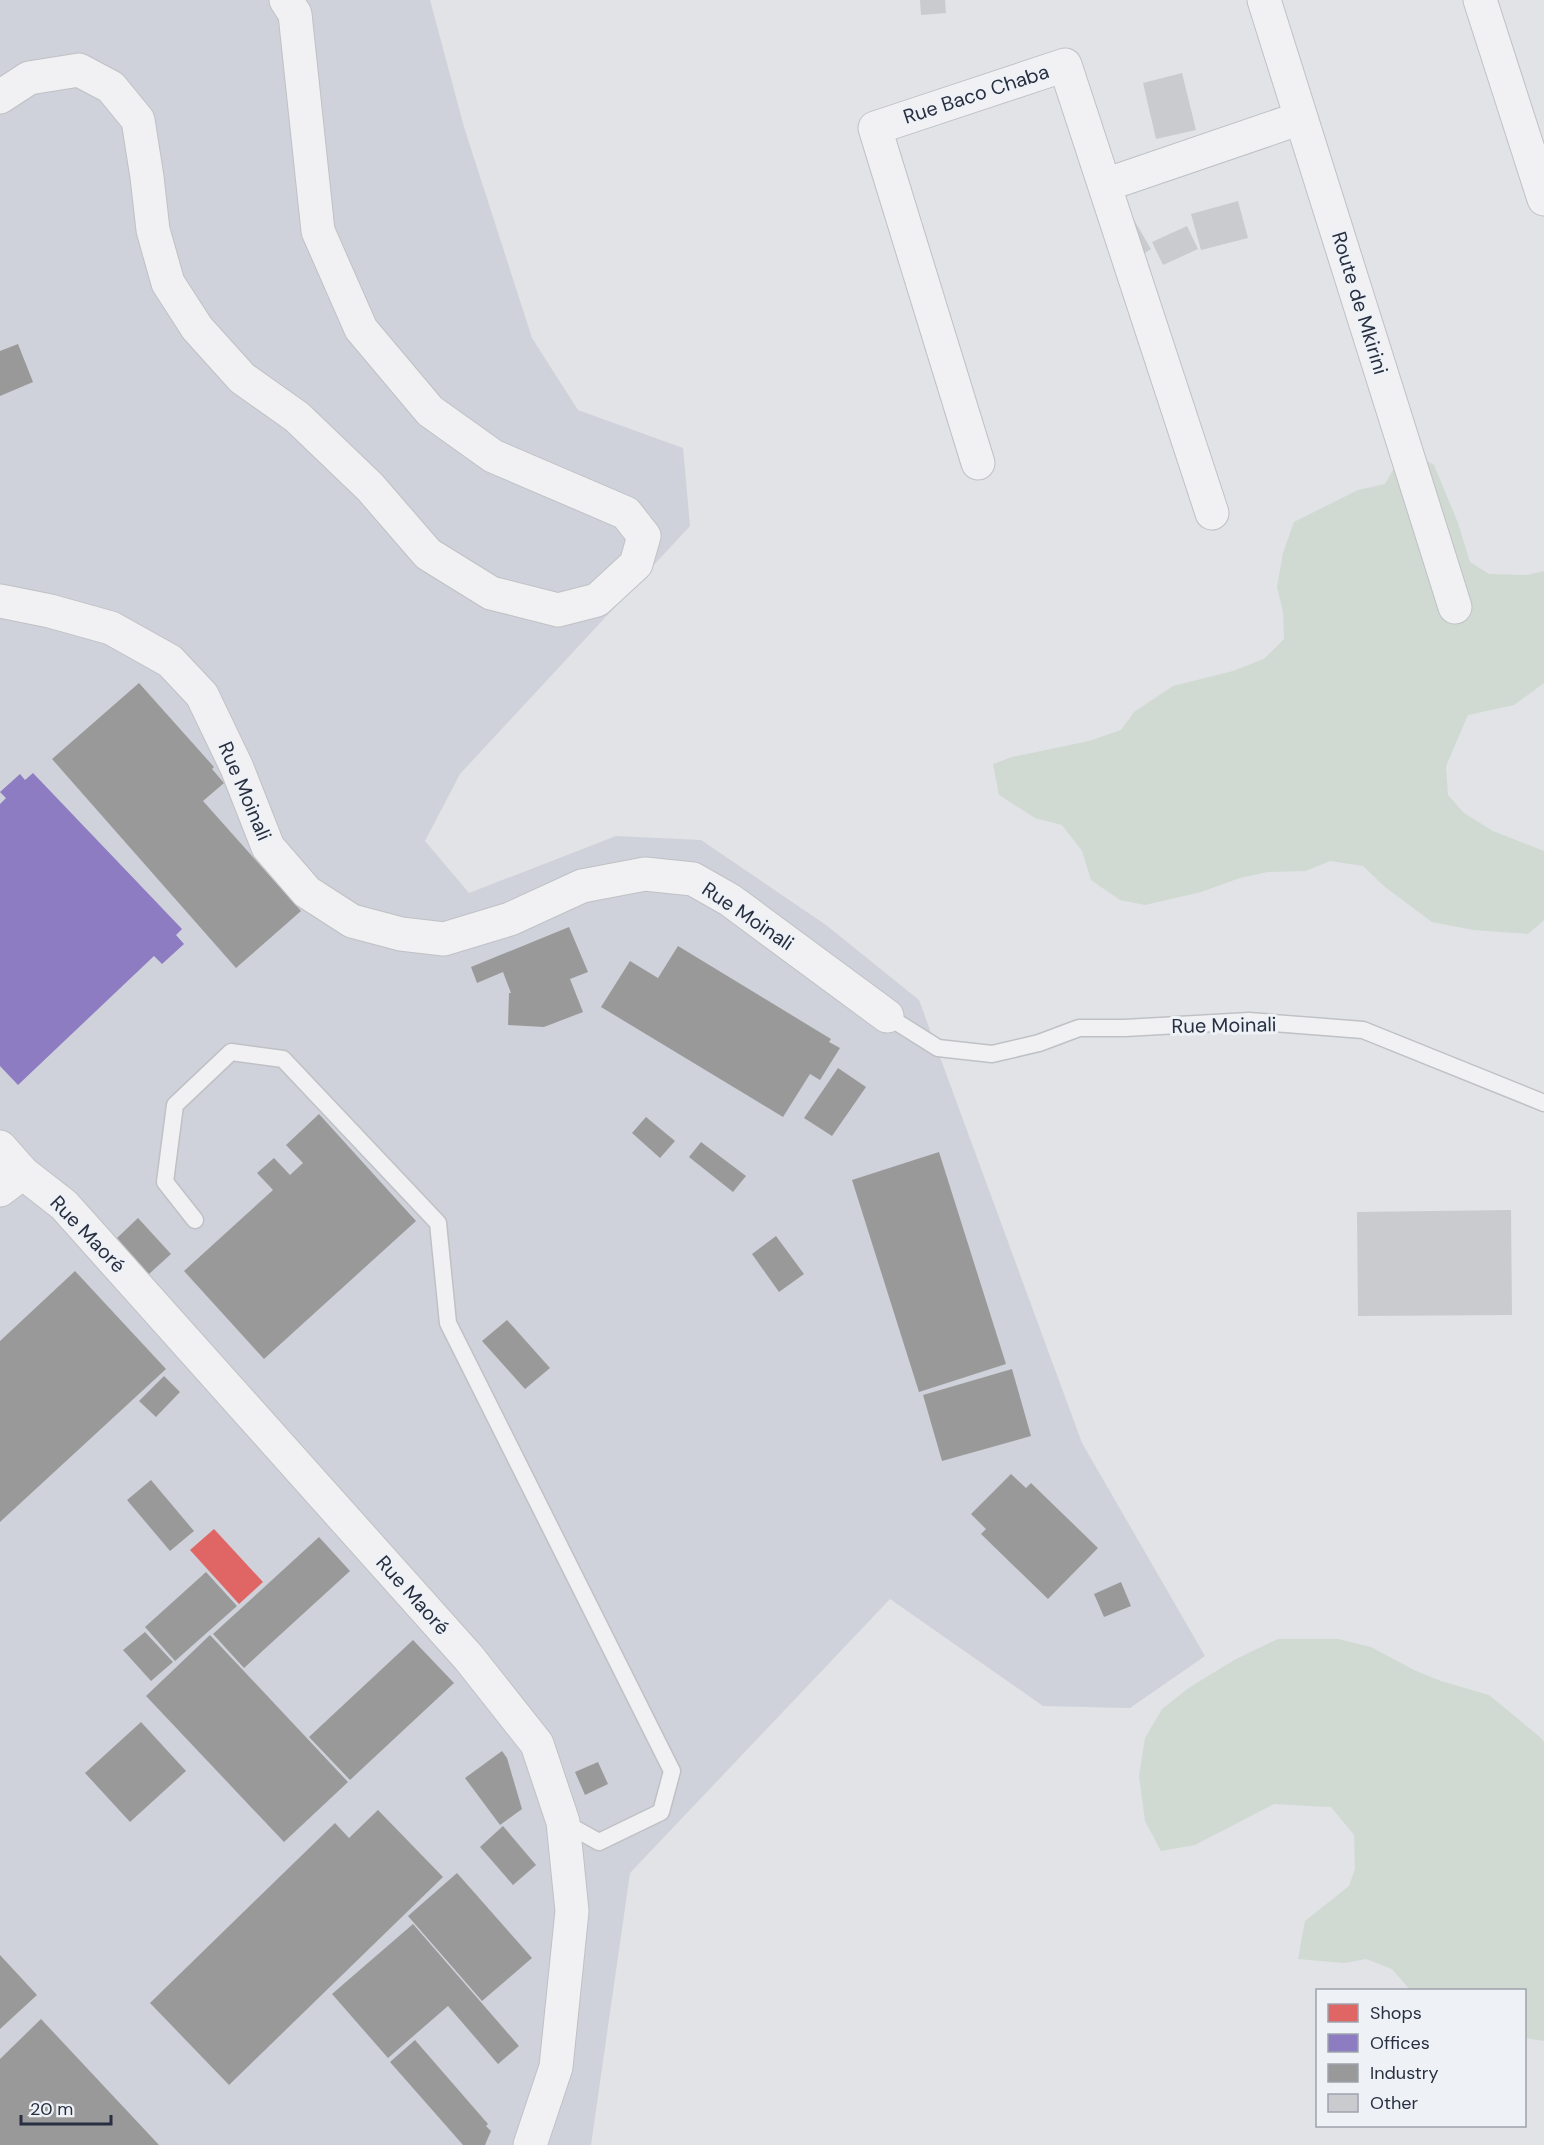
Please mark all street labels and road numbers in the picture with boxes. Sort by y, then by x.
street label: Rue Baco Chaba [900,58,1052,130]
street label: Route de Mkirini [1326,228,1394,378]
street label: Rue Moinali [212,738,278,844]
street label: Rue Moinali [697,876,799,956]
street label: Rue Moinali [1171,1011,1277,1039]
street label: Rue Maoré [45,1190,131,1278]
street label: Rue Maoré [371,1550,455,1640]

